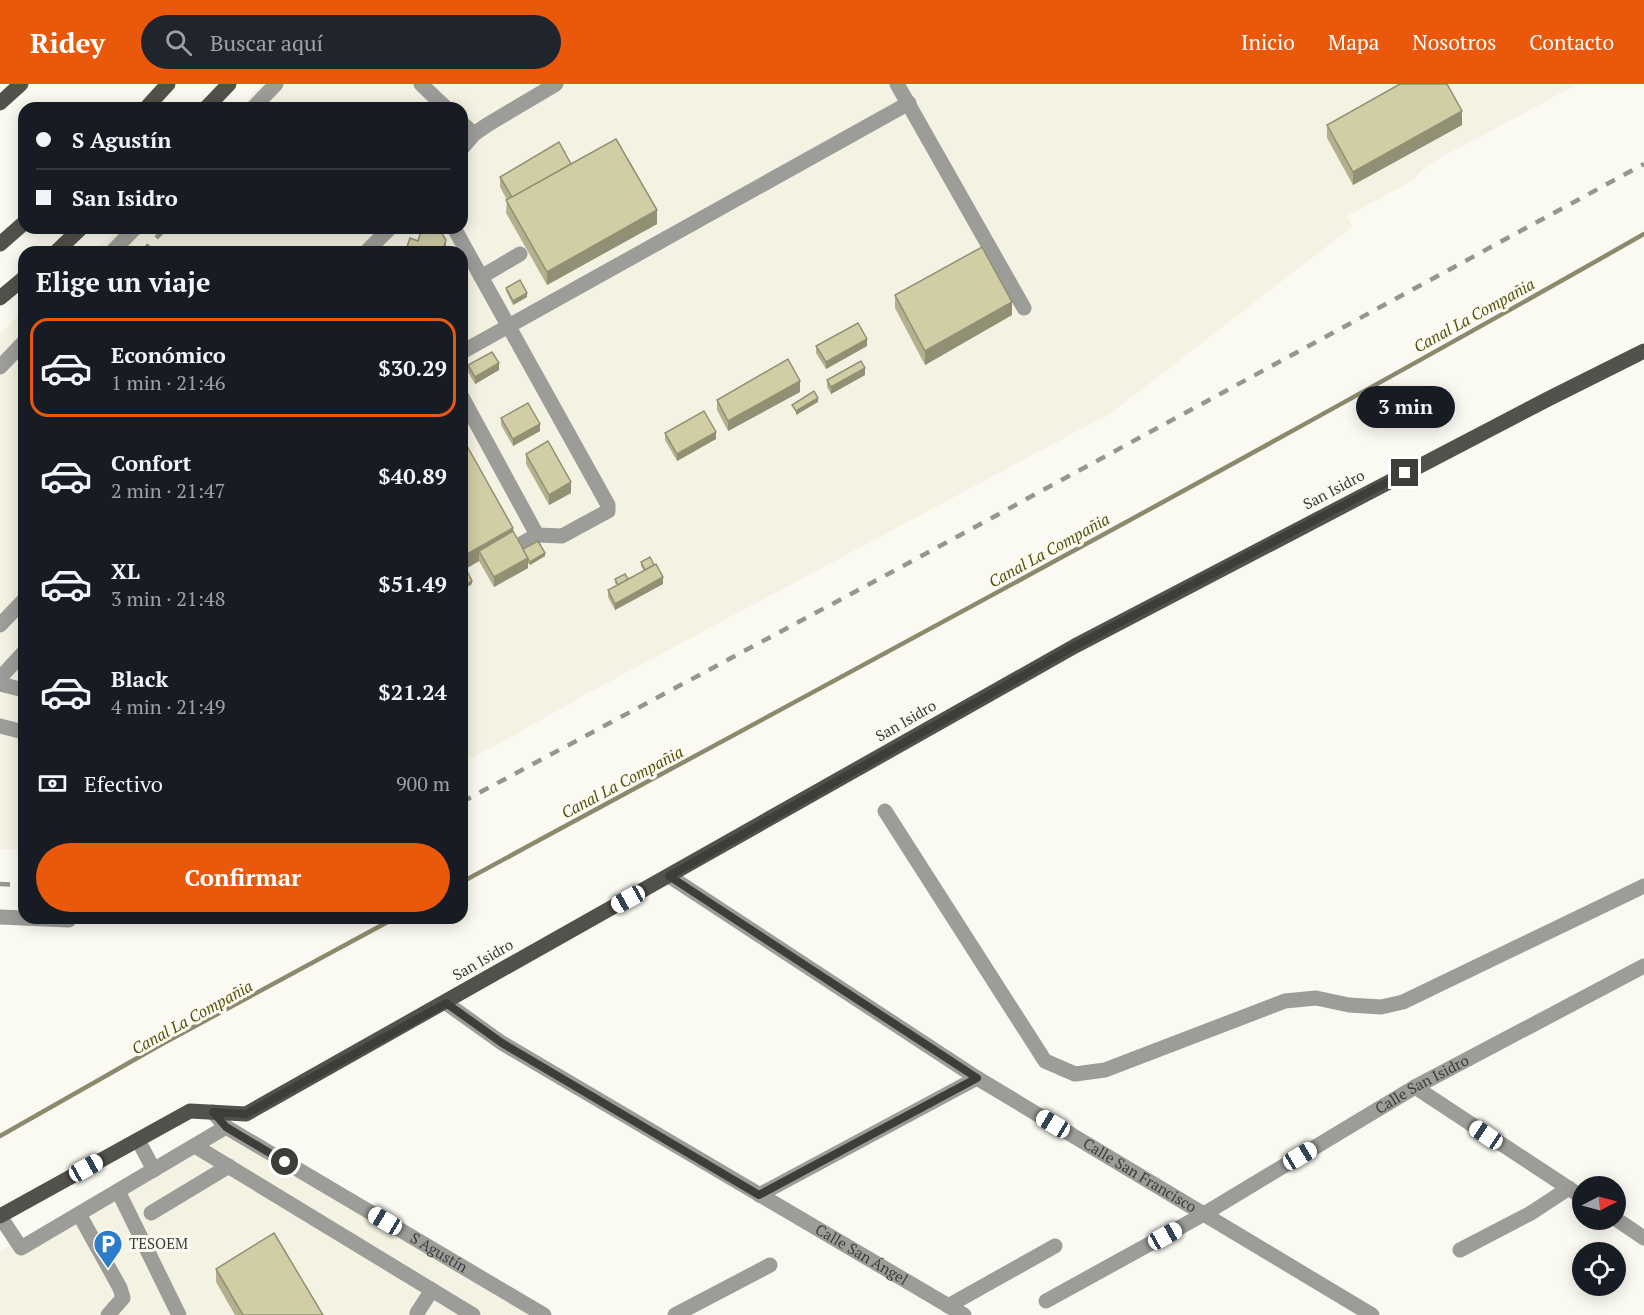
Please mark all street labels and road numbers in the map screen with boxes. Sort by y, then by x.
street label: San Isidro [1299,465,1368,514]
street label: San Isidro [872,695,939,746]
street label: San Isidro [449,934,516,985]
street label: Calle San Isidro [1371,1049,1472,1118]
street label: Calle San Francisco [1080,1133,1201,1217]
street label: Calle San Ángel [812,1219,912,1289]
street label: S Agustín [407,1227,472,1277]

